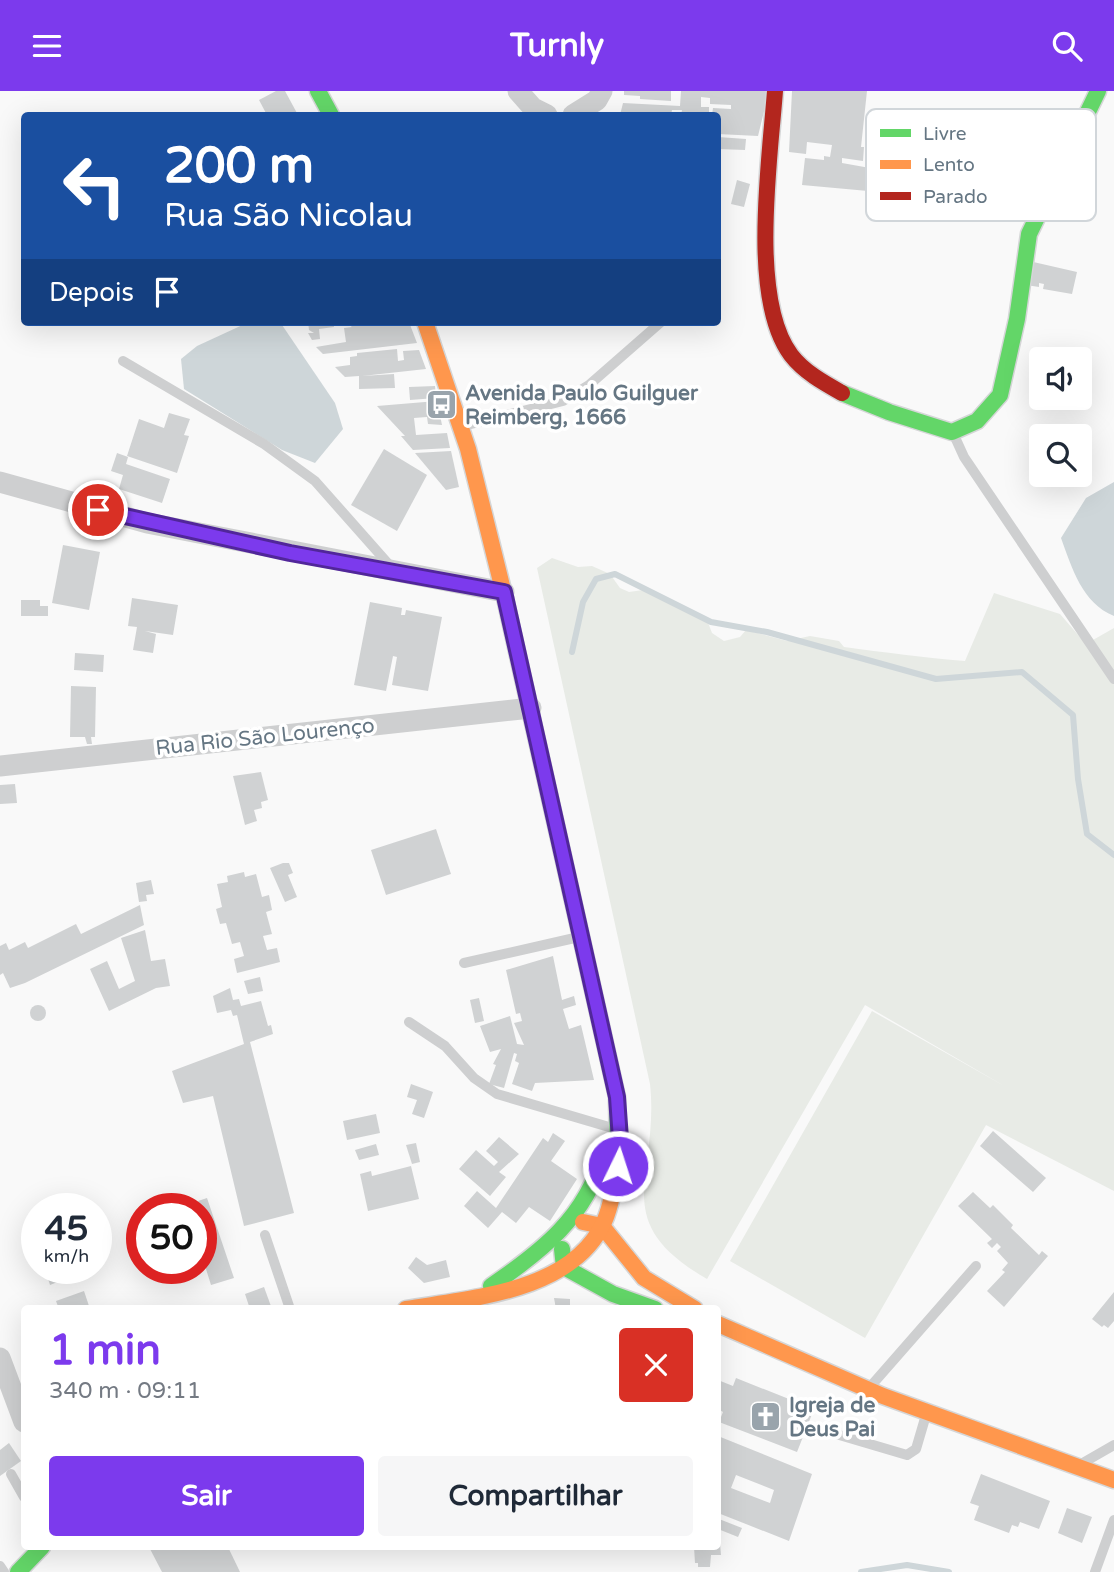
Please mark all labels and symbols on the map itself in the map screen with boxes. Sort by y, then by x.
legend [866,109,1096,221]
text: Livre [923,123,967,145]
text: Lento [923,154,975,176]
text: Parado [923,186,987,208]
place label: Avenida Paulo Guilguer Reimberg, 1666 [465,381,699,430]
bus stop icon: Avenida Paulo Guilguer Reimberg, 1666 [425,388,459,422]
pin [68,480,128,540]
street label: Rua Rio São Lourenço [154,713,376,761]
position arrow [581,1129,655,1203]
speed limit sign: 50 [126,1193,217,1284]
place label: Igreja de Deus Pai [789,1393,875,1442]
church icon: Igreja de Deus Pai [749,1400,783,1434]

